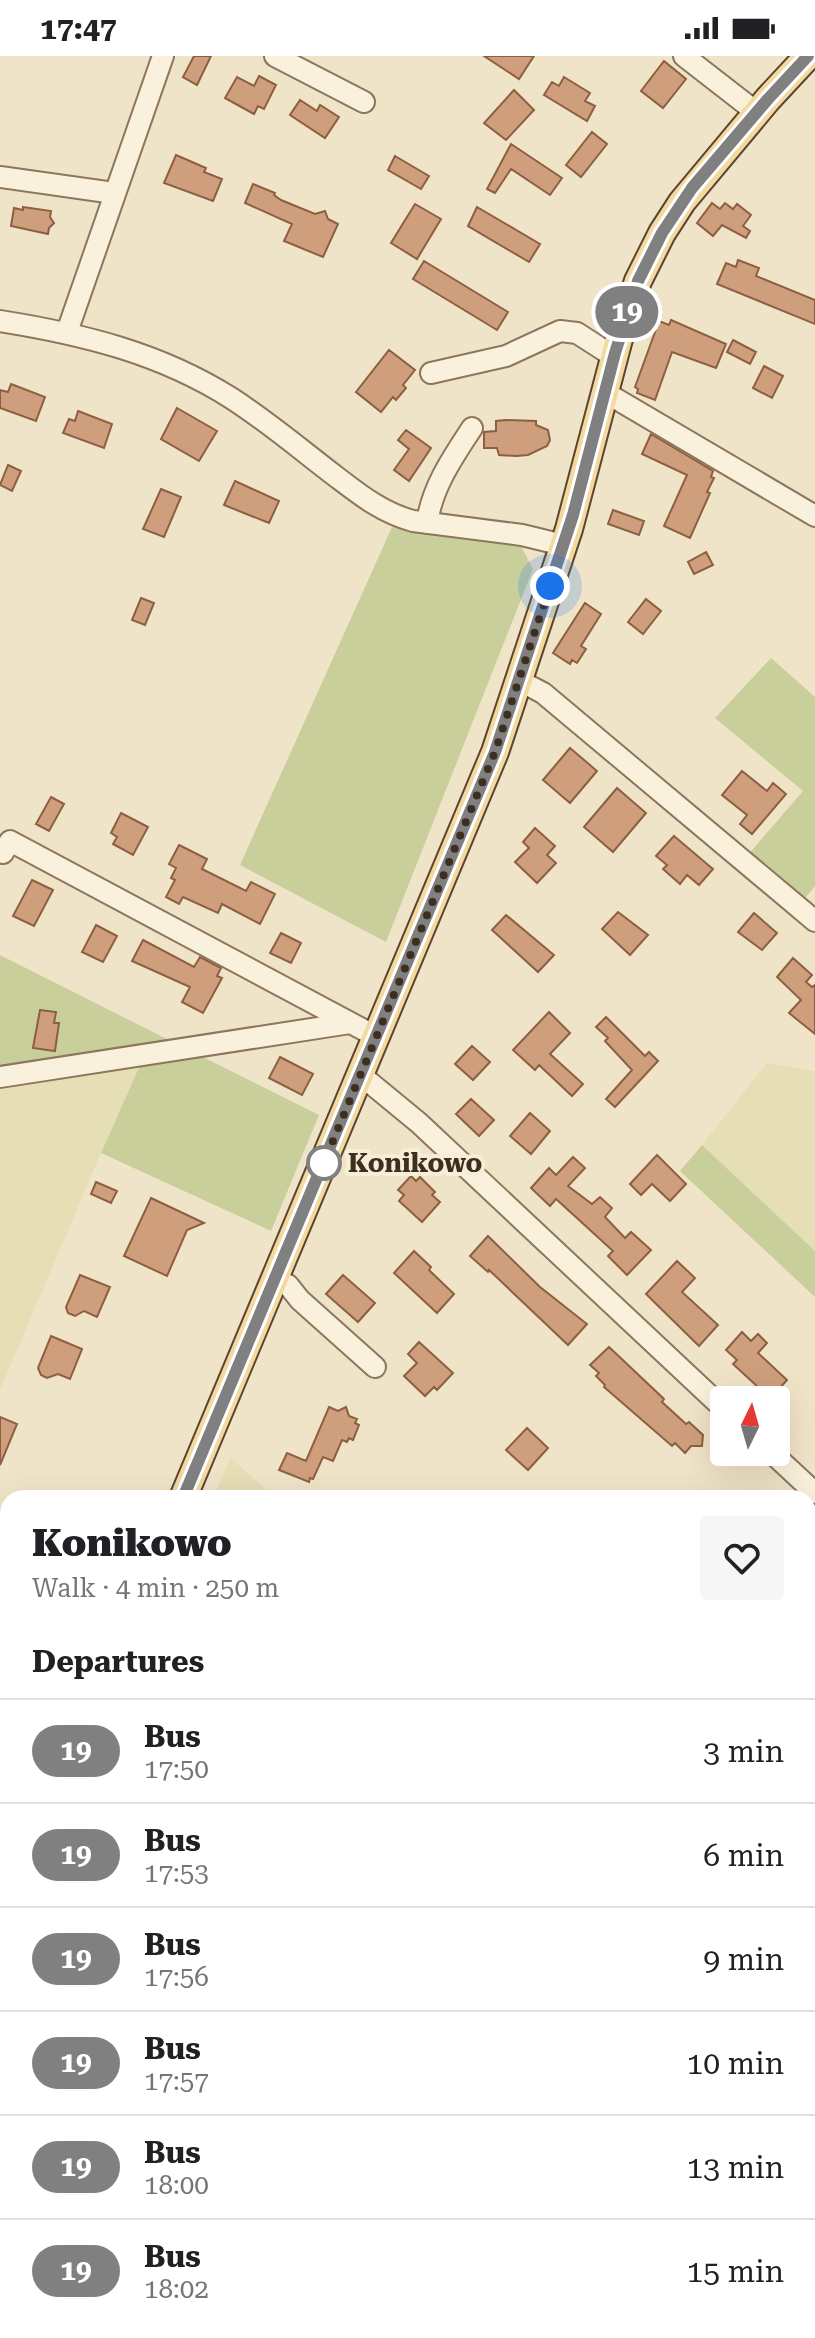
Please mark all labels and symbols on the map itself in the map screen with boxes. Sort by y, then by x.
line badge: 19 [591,286,663,338]
your location [530,566,570,606]
marker: Konikowo [307,1146,341,1180]
place label: Konikowo [348,1148,482,1178]
north arrow [710,1386,790,1466]

